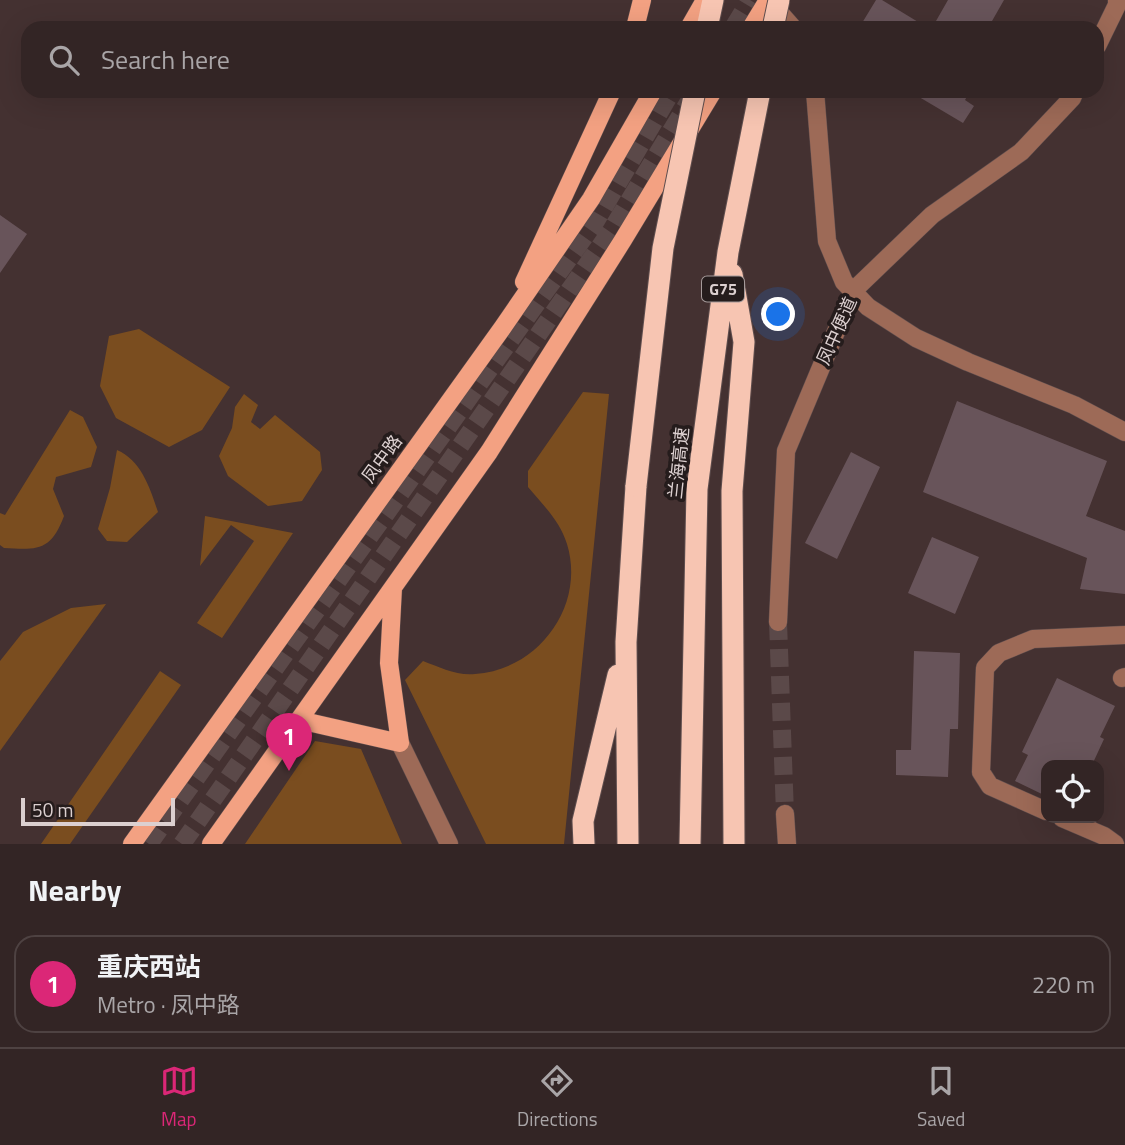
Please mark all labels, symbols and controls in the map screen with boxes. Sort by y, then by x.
search box [21,21,1104,98]
text: Search here [101,40,230,79]
icon: search [45,41,83,79]
road number: G75 [702,276,744,302]
street label: 凤中便道 [810,292,864,369]
your location [761,297,795,331]
street label: 兰海高速 [661,426,696,500]
street label: 凤中路 [355,429,408,488]
pin: 1 [266,713,312,771]
map controls [1041,760,1104,823]
button: locate [1041,760,1104,823]
scale bar [21,795,175,827]
text: 50 m [32,795,73,824]
text: Nearby [28,867,121,913]
text: 重庆西站 [97,947,201,986]
text: 1 [47,967,59,1002]
text: 220 m [1032,967,1095,1002]
text: Metro · 凤中路 [97,987,240,1022]
tab: Map [160,1062,198,1133]
tab: Directions [517,1062,598,1133]
tab: Saved [917,1062,965,1133]

